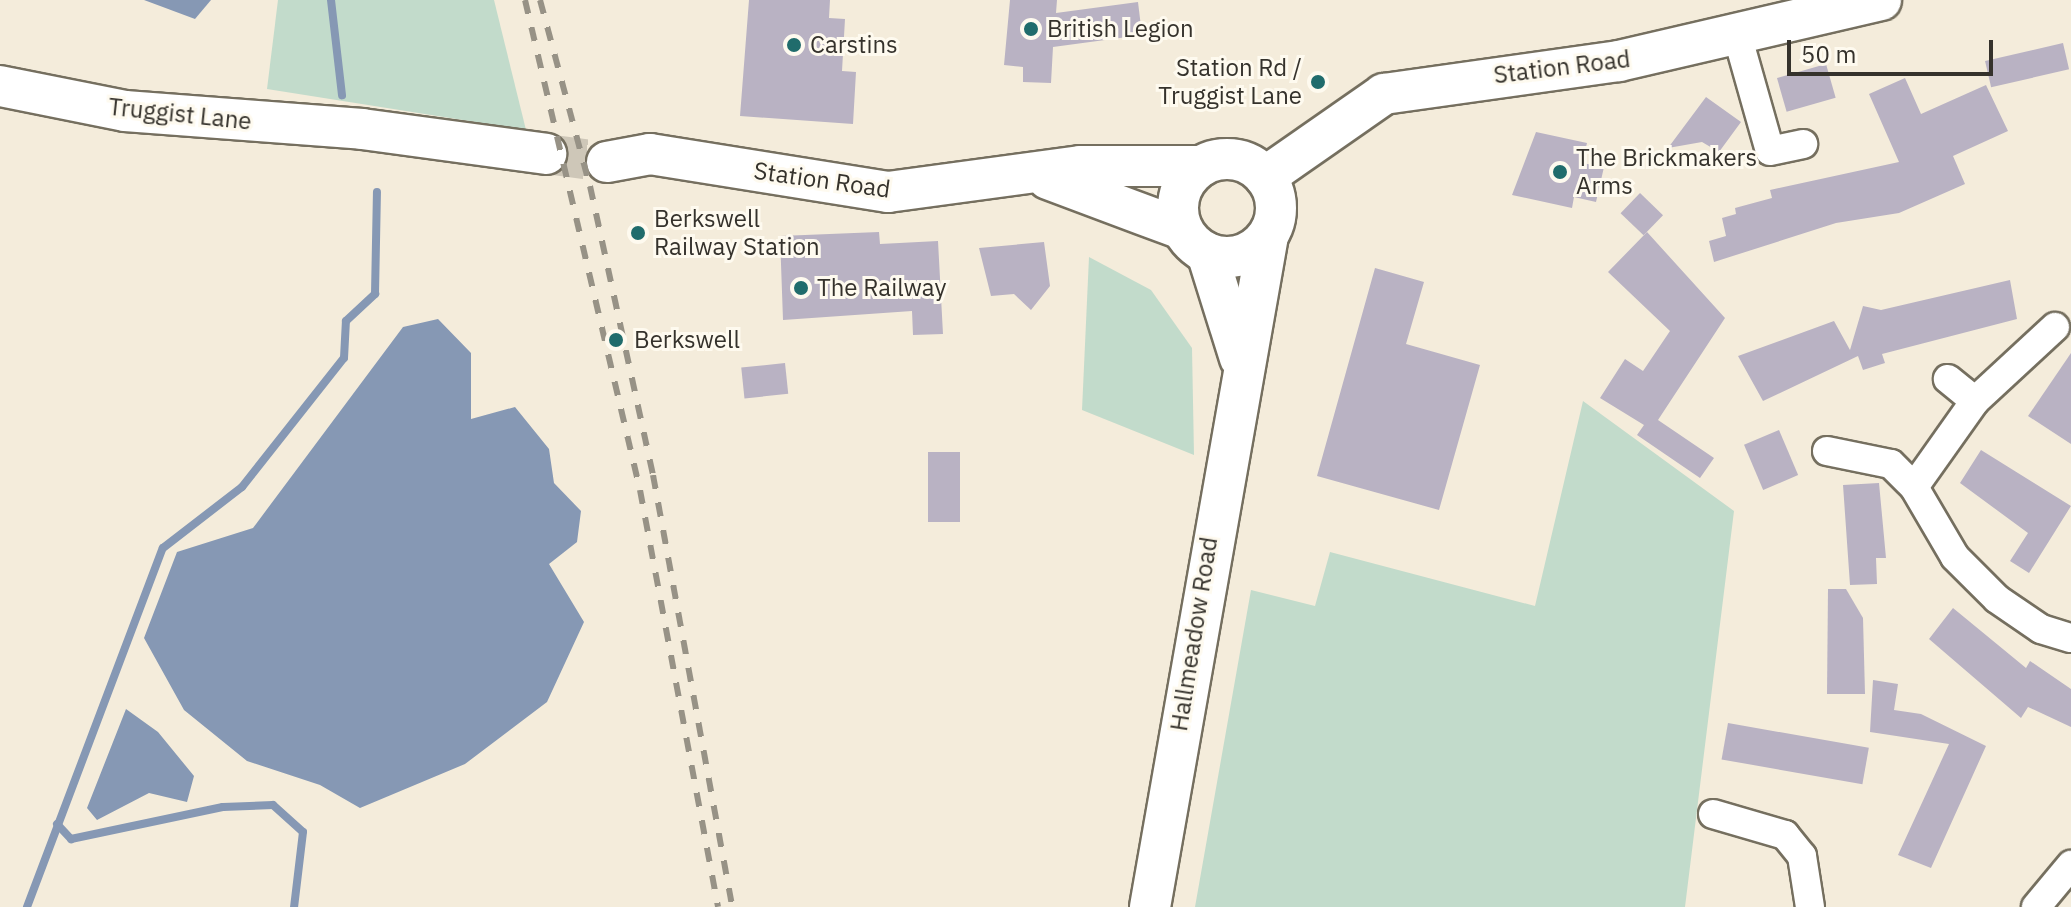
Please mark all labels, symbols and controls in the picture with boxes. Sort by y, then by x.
place label: British Legion [1047,15,1194,43]
marker: British Legion [1022,20,1040,38]
scale bar [1791,24,1997,74]
place label: Carstins [810,31,898,59]
marker: Carstins [785,36,803,54]
text: 50 m [1801,38,1856,70]
street label: Station Road [1492,44,1632,90]
place label: Station Rd / Truggist Lane [1158,54,1302,110]
marker: Station Rd / Truggist Lane [1309,73,1327,91]
street label: Truggist Lane [107,92,253,136]
place label: The Brickmakers Arms [1576,144,1757,200]
street label: Station Road [752,156,892,204]
marker: The Brickmakers Arms [1551,163,1569,181]
place label: Berkswell Railway Station [654,205,820,261]
marker: Berkswell Railway Station [629,224,647,242]
place label: The Railway [817,274,946,302]
marker: The Railway [792,279,810,297]
place label: Berkswell [634,326,740,354]
marker: Berkswell [605,329,627,351]
street label: Hallmeadow Road [1164,535,1224,733]

